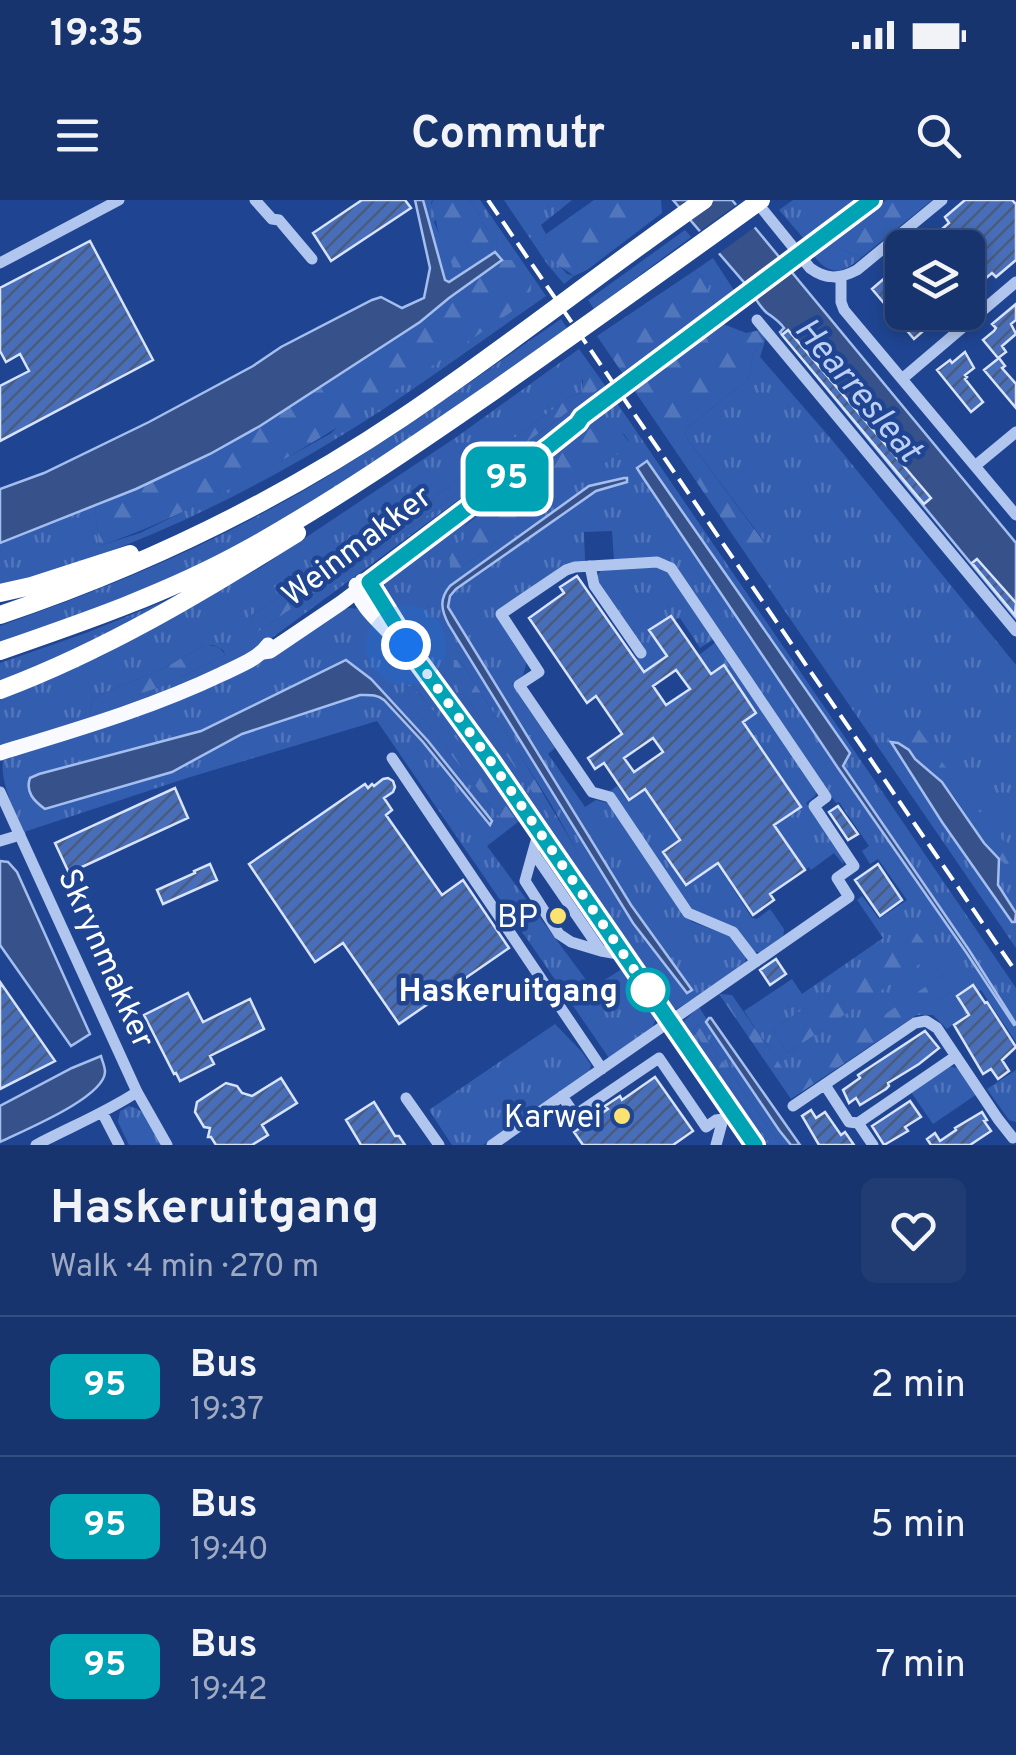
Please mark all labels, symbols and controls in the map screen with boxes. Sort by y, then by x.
text: 19:35 [50,11,144,60]
text: Commutr [411,107,605,164]
icon: menu [50,108,105,163]
icon: search [911,108,966,163]
map controls [885,230,985,330]
button: layers [885,230,985,330]
water label: Hearresleat [784,310,931,473]
line badge: 95 [462,446,552,512]
text: 95 [486,457,528,501]
street label: Weinmakker [275,478,441,617]
your location [381,620,431,670]
street label: Skrynmakker [47,863,162,1055]
place label: BP [497,899,538,939]
marker: BP [547,905,569,927]
marker: Haskeruitgang [627,969,669,1011]
place label: Haskeruitgang [398,973,618,1013]
place label: Karwei [504,1099,602,1139]
marker: Karwei [611,1105,633,1127]
button: heart [861,1178,966,1283]
text: Haskeruitgang [50,1180,379,1240]
text: Walk · 4 min · 270 m [50,1248,319,1288]
text: Bus [190,1342,257,1391]
text: 2 min [871,1362,966,1411]
text: 95 [84,1364,126,1408]
text: 19:37 [190,1391,264,1431]
text: Bus [190,1482,257,1531]
text: 5 min [870,1502,966,1551]
text: 95 [84,1504,126,1548]
text: 19:40 [190,1531,269,1571]
text: Bus [190,1622,257,1671]
text: 7 min [876,1642,966,1691]
text: 95 [84,1644,126,1688]
text: 19:42 [190,1671,268,1711]

